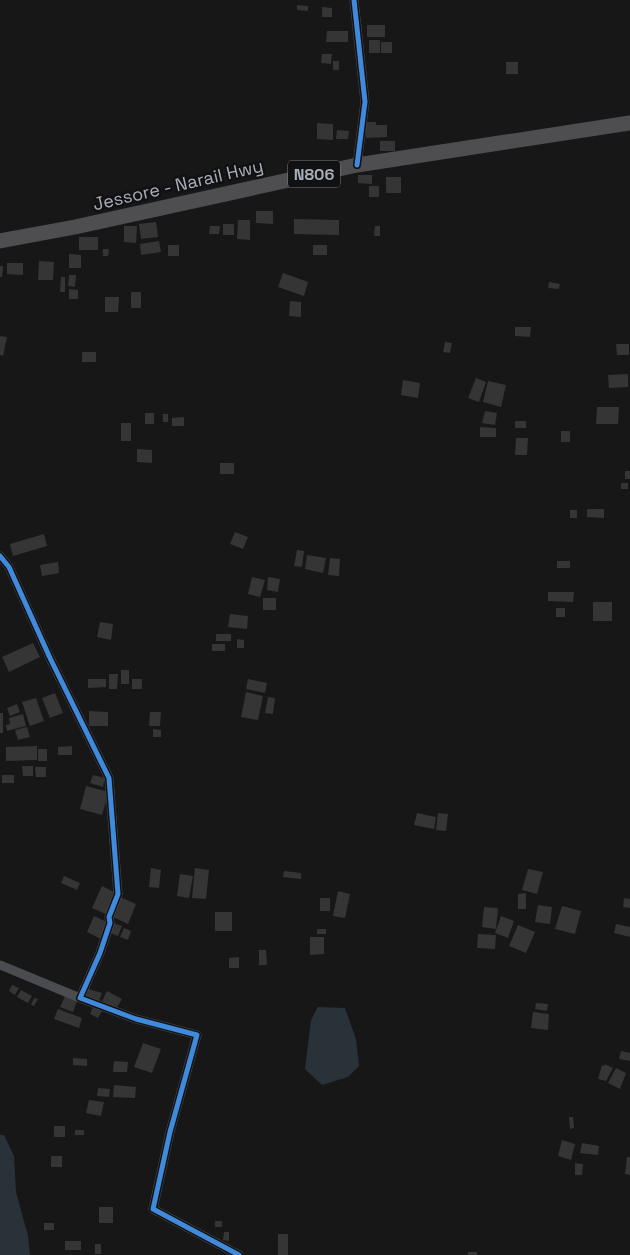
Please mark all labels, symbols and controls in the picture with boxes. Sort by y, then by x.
street label: Jessore - Narail Hwy [90,154,265,215]
road number: N806 [288,160,340,188]

